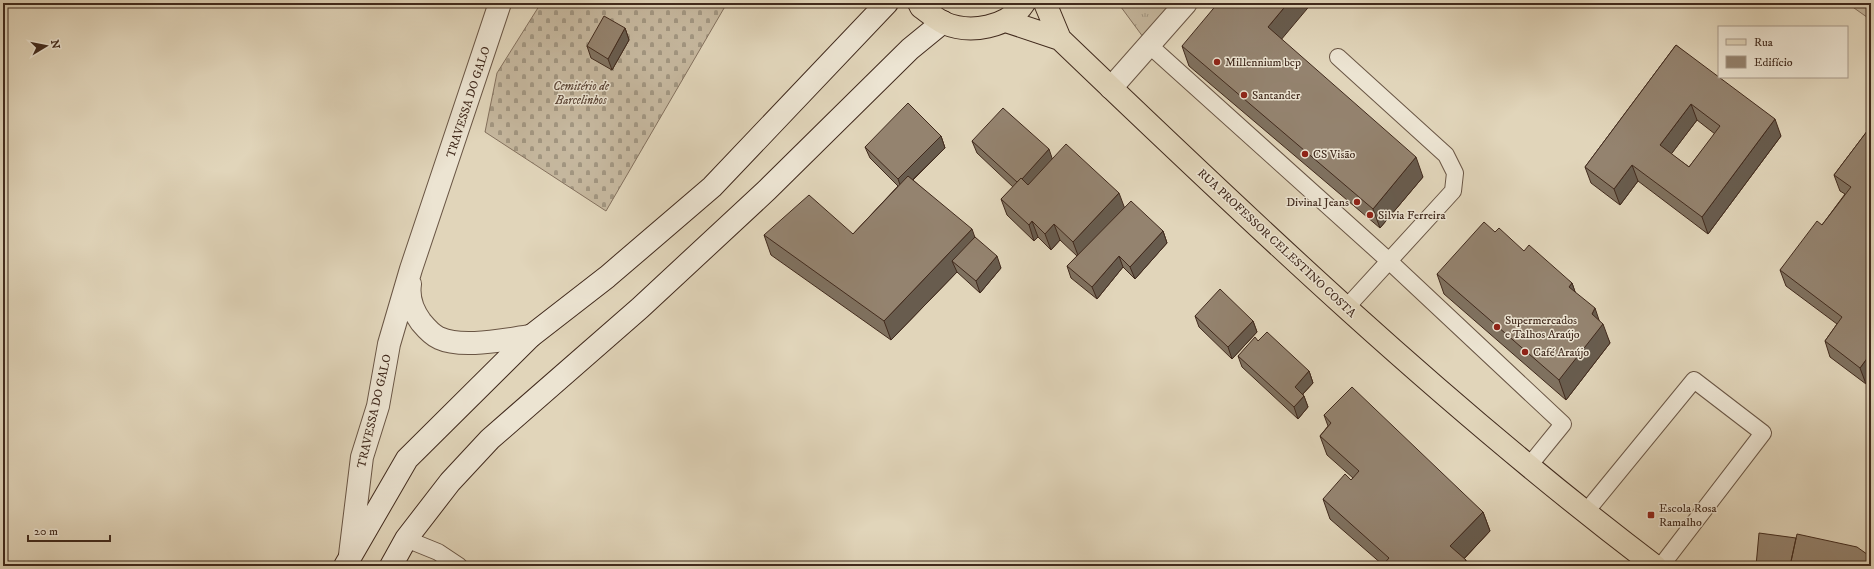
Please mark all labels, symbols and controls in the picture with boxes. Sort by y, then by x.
north arrow [26,26,66,66]
legend [1718,26,1848,78]
text: Rua [1754,35,1774,50]
text: N [47,39,63,50]
street label: TRAVESSA DO GALO [443,44,494,160]
place label: Millennium bcp [1225,55,1301,70]
text: Edifício [1754,55,1793,70]
marker: Millennium bcp [1212,57,1222,67]
park label: Cemitério de Barcelinhos [553,79,610,108]
place label: Santander [1252,88,1301,103]
marker: Santander [1239,90,1249,100]
place label: CS Visão [1313,147,1356,162]
marker: CS Visão [1300,149,1310,159]
street label: RUA PROFESSOR CELESTINO COSTA [1194,166,1359,321]
place label: Divinal Jeans [1286,195,1349,210]
marker: Divinal Jeans [1352,197,1362,207]
place label: Silvia Ferreira [1378,208,1446,223]
marker: Silvia Ferreira [1365,210,1375,220]
place label: Supermercados e Talhos Araújo [1505,313,1580,342]
marker: Supermercados e Talhos Araújo [1492,322,1502,332]
place label: Café Araújo [1533,345,1589,360]
marker: Café Araújo [1520,347,1530,357]
street label: TRAVESSA DO GALO [354,353,395,470]
place label: Escola Rosa Ramalho [1659,501,1718,530]
marker: Escola Rosa Ramalho [1646,510,1656,520]
scale bar [28,517,110,543]
text: 20 m [34,524,58,539]

